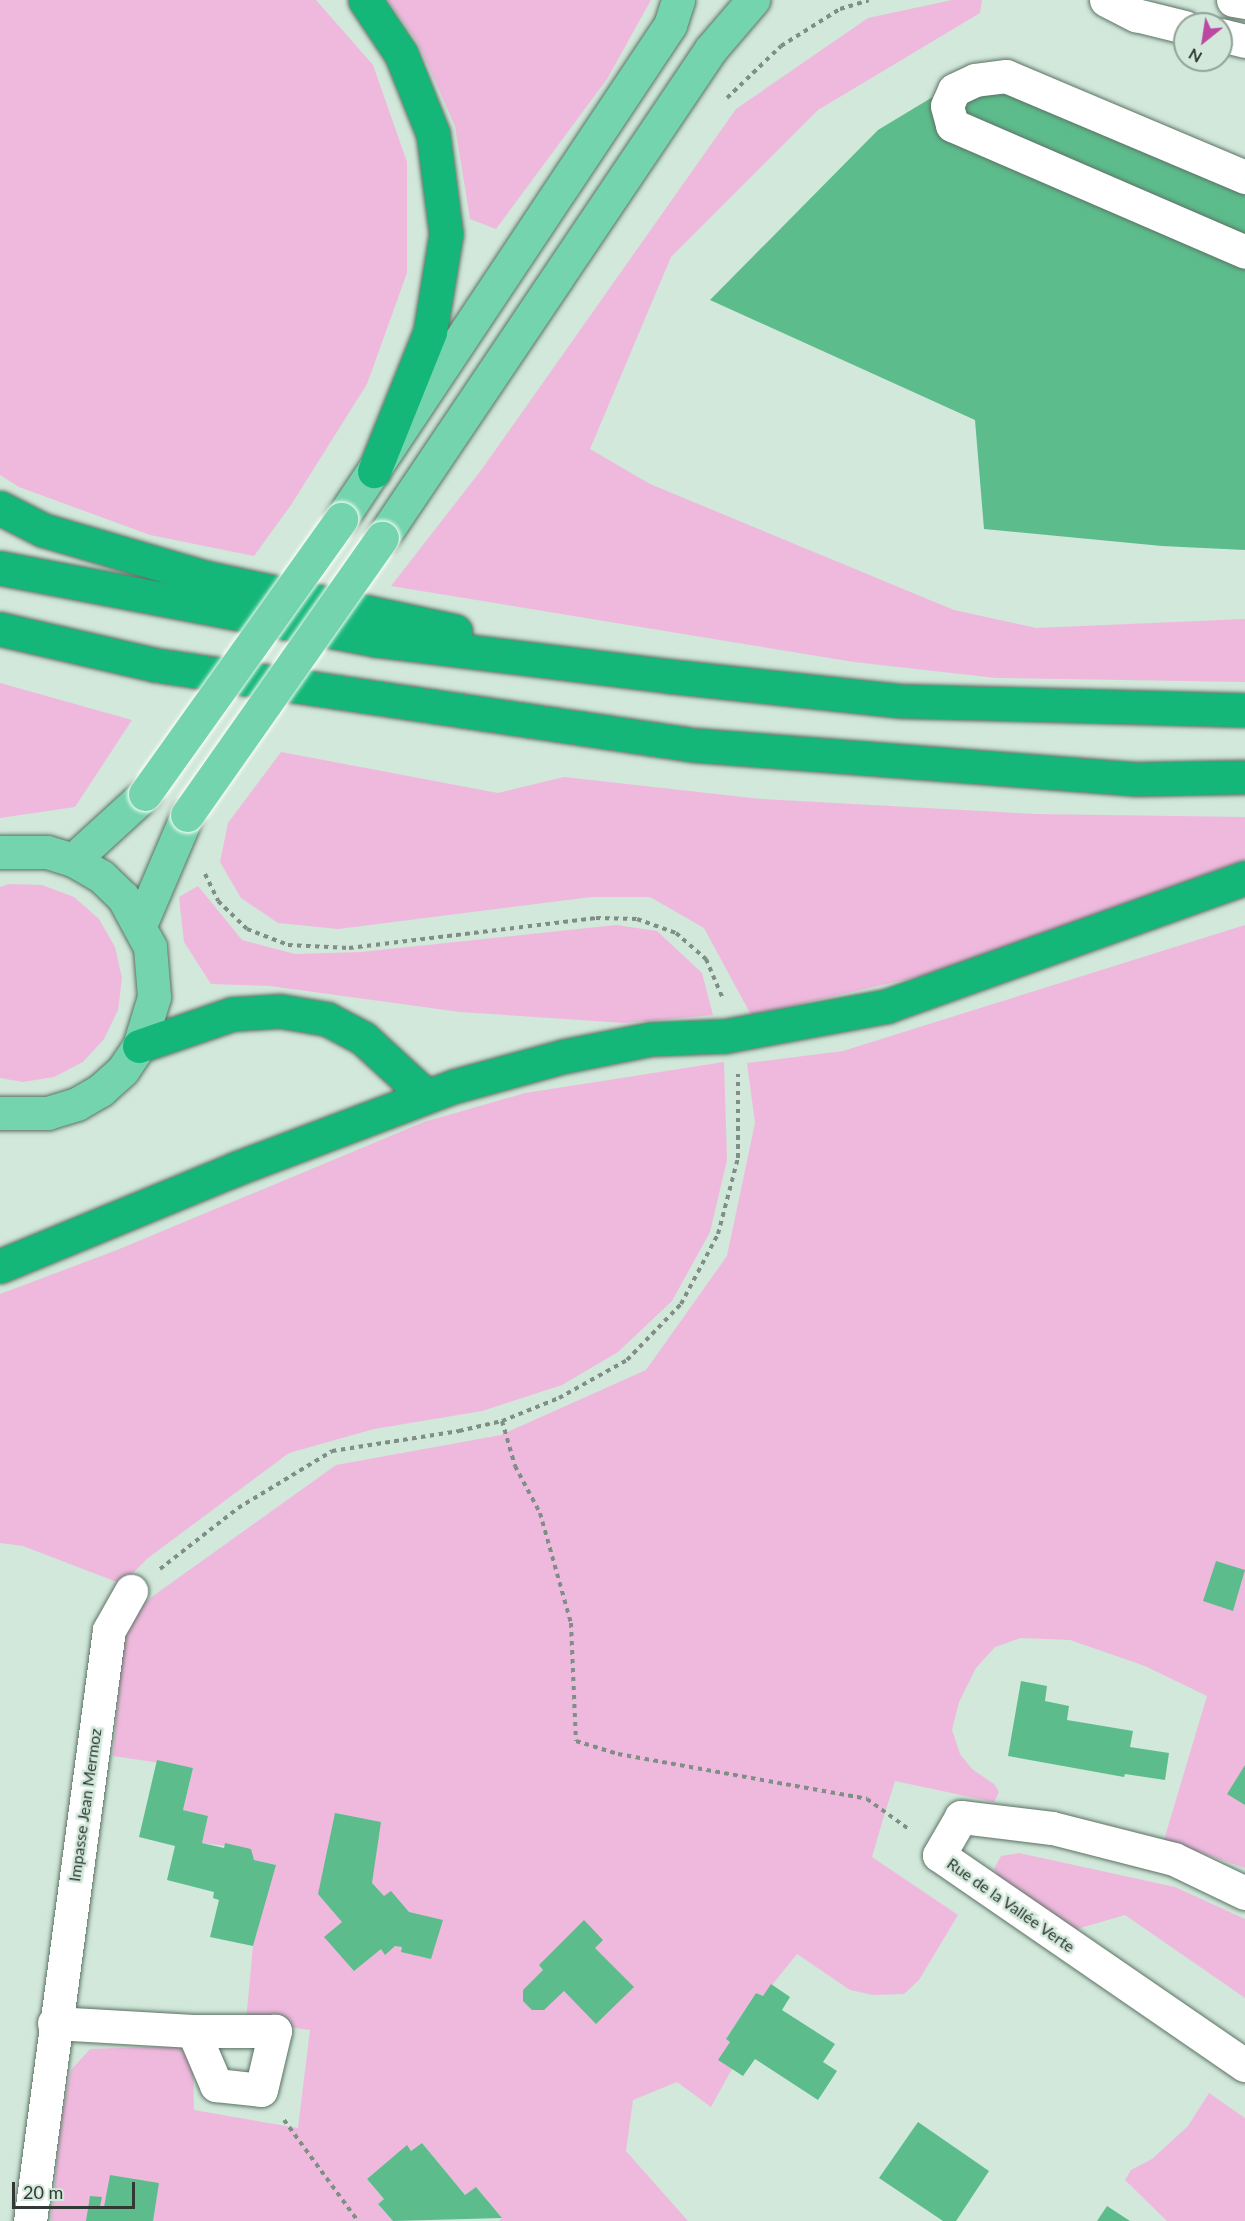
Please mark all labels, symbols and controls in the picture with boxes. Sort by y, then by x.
north arrow [1173,12,1233,72]
text: N [1185,45,1205,68]
street label: Impasse Jean Mermoz [65,1727,105,1883]
street label: Rue de la Vallée Verte [943,1853,1079,1957]
scale bar [15,2170,138,2208]
text: 20 m [23,2181,63,2203]

